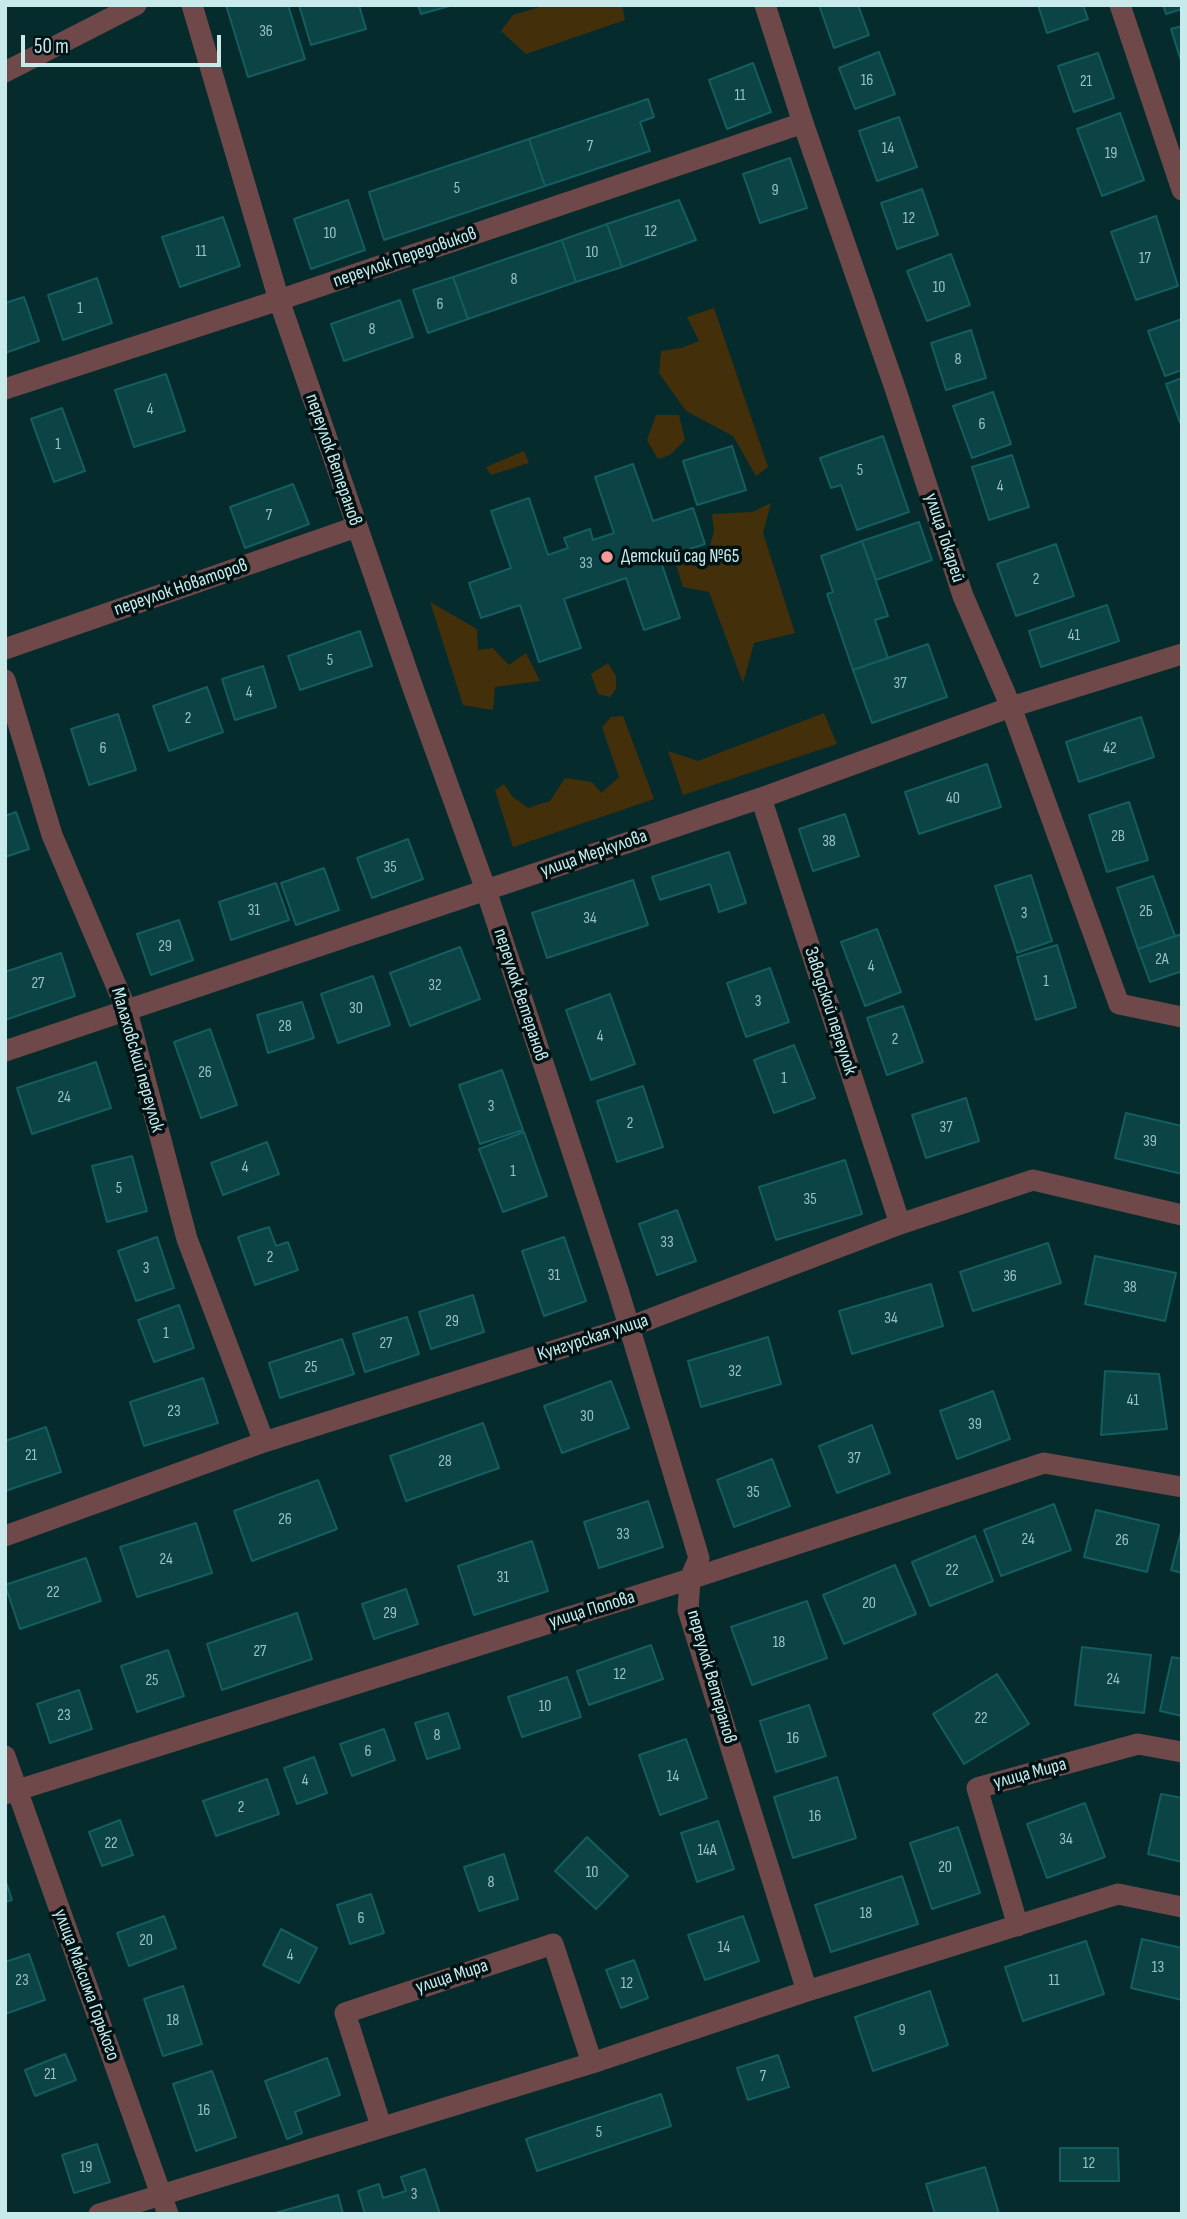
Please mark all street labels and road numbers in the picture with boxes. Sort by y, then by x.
street label: переулок Передовиков [330,223,480,293]
street label: переулок Ветеранов [300,391,366,529]
street label: улица Токарей [919,491,969,585]
street label: переулок Новаторов [111,554,251,622]
street label: улица Меркулова [538,825,650,883]
street label: переулок Ветеранов [488,926,552,1064]
street label: Заводской переулок [799,944,861,1078]
street label: Малаховский переулок [105,985,169,1135]
street label: Кунгурская улица [535,1309,651,1367]
street label: улица Попова [546,1586,638,1634]
street label: переулок Ветеранов [681,1607,741,1747]
street label: улица Мира [991,1753,1069,1795]
street label: улица Максима Горького [48,1906,124,2064]
street label: улица Мира [413,1955,491,1999]

